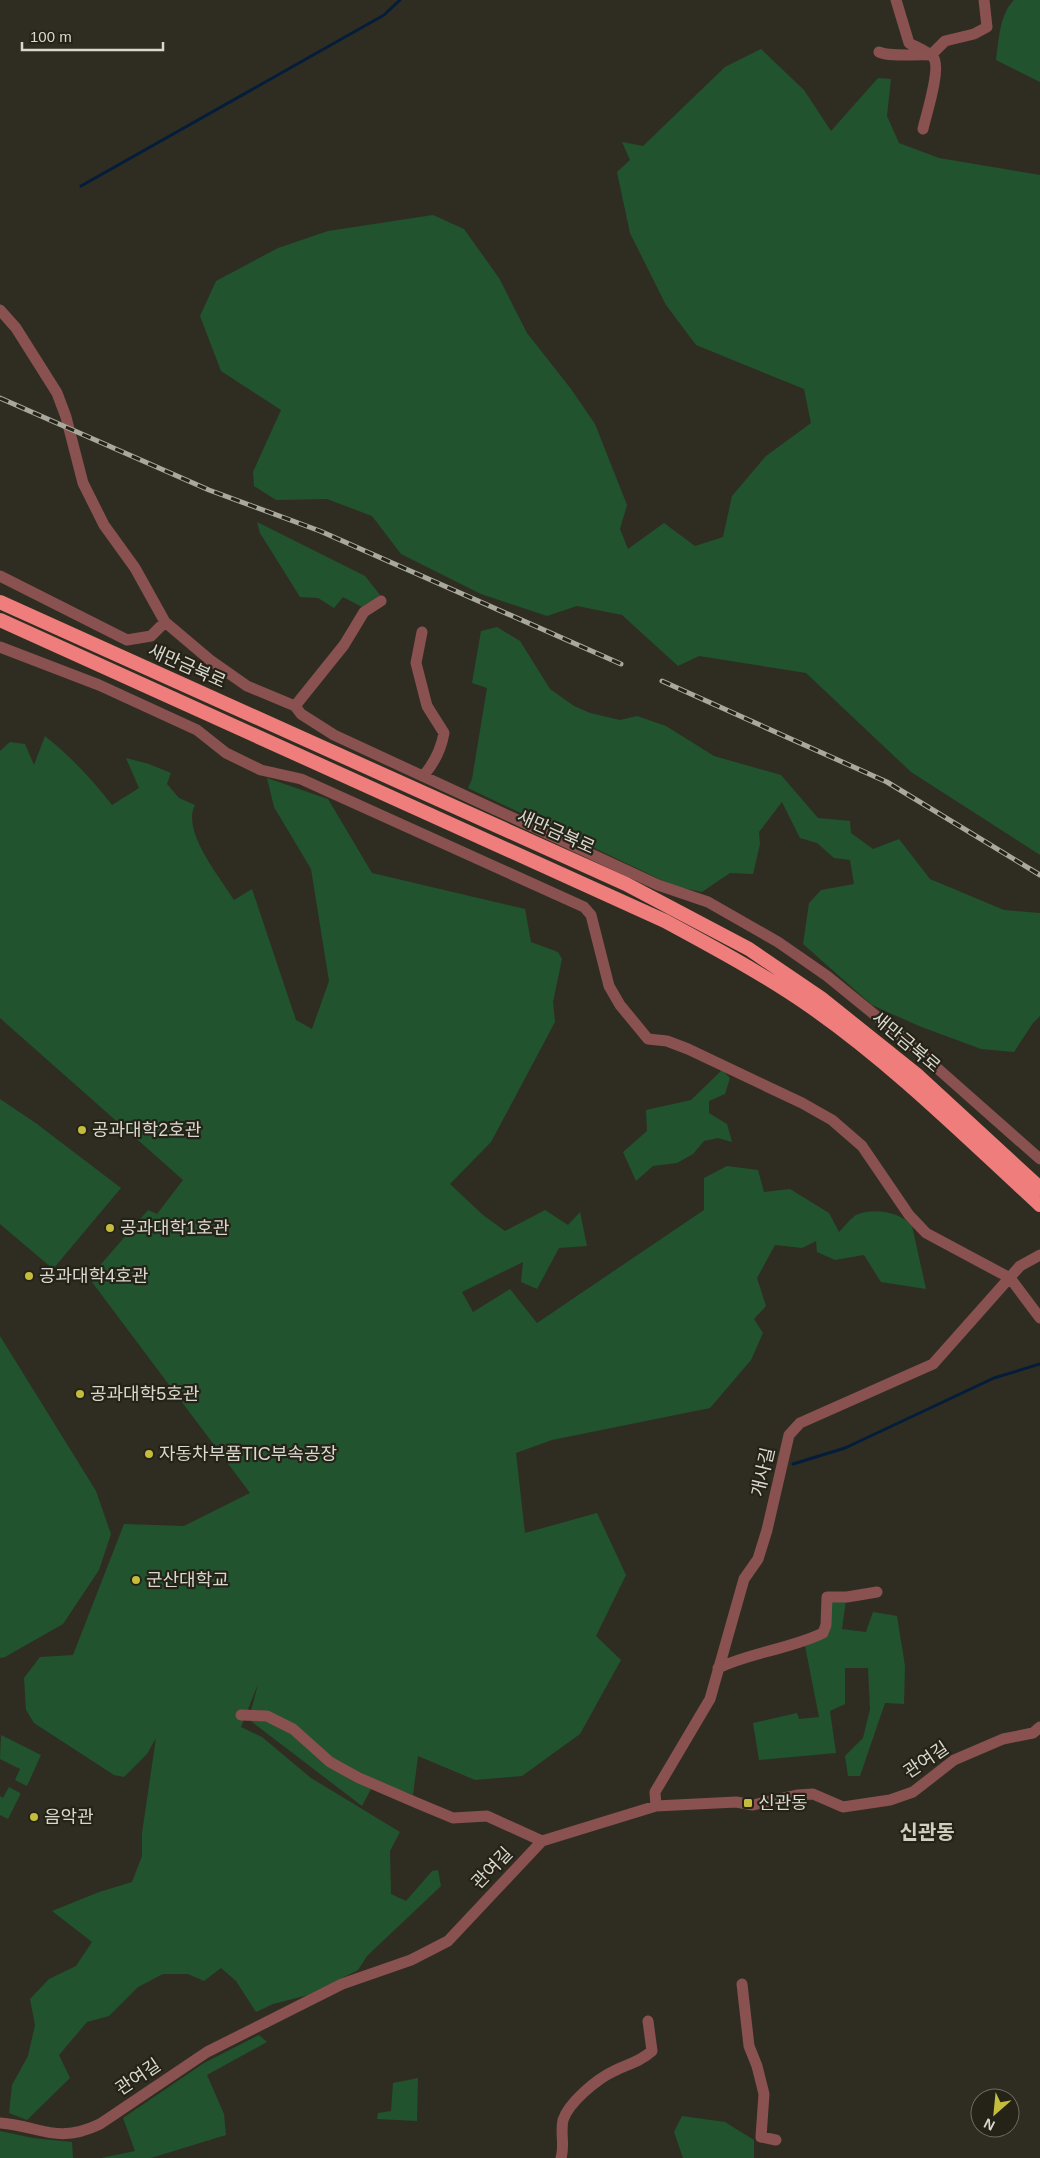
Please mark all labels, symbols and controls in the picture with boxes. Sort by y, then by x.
scale bar [22,20,164,52]
text: 100 m [30,28,72,45]
street label: 새만금북로 [145,640,229,692]
street label: 새만금북로 [514,806,598,858]
street label: 새만금북로 [868,1008,944,1076]
place label: 공과대학2호관 [92,1120,202,1140]
marker: 공과대학2호관 [76,1124,88,1136]
place label: 공과대학1호관 [120,1218,230,1238]
marker: 공과대학1호관 [104,1222,116,1234]
place label: 공과대학4호관 [39,1266,149,1286]
marker: 공과대학4호관 [23,1270,35,1282]
place label: 공과대학5호관 [90,1384,200,1404]
marker: 공과대학5호관 [74,1388,86,1400]
place label: 자동차부품TIC부속공장 [159,1444,337,1464]
street label: 개사길 [748,1446,778,1498]
marker: 자동차부품TIC부속공장 [143,1448,155,1460]
place label: 군산대학교 [146,1570,229,1590]
marker: 군산대학교 [130,1574,142,1586]
street label: 관여길 [900,1738,952,1782]
place label: 신관동 [758,1793,808,1813]
marker: 신관동 [742,1797,754,1809]
place label: 음악관 [44,1807,94,1827]
marker: 음악관 [28,1811,40,1823]
district label: 신관동 [899,1821,955,1843]
street label: 관여길 [468,1843,516,1893]
street label: 관여길 [112,2055,164,2099]
north arrow [970,2088,1020,2138]
text: N [981,2115,997,2134]

